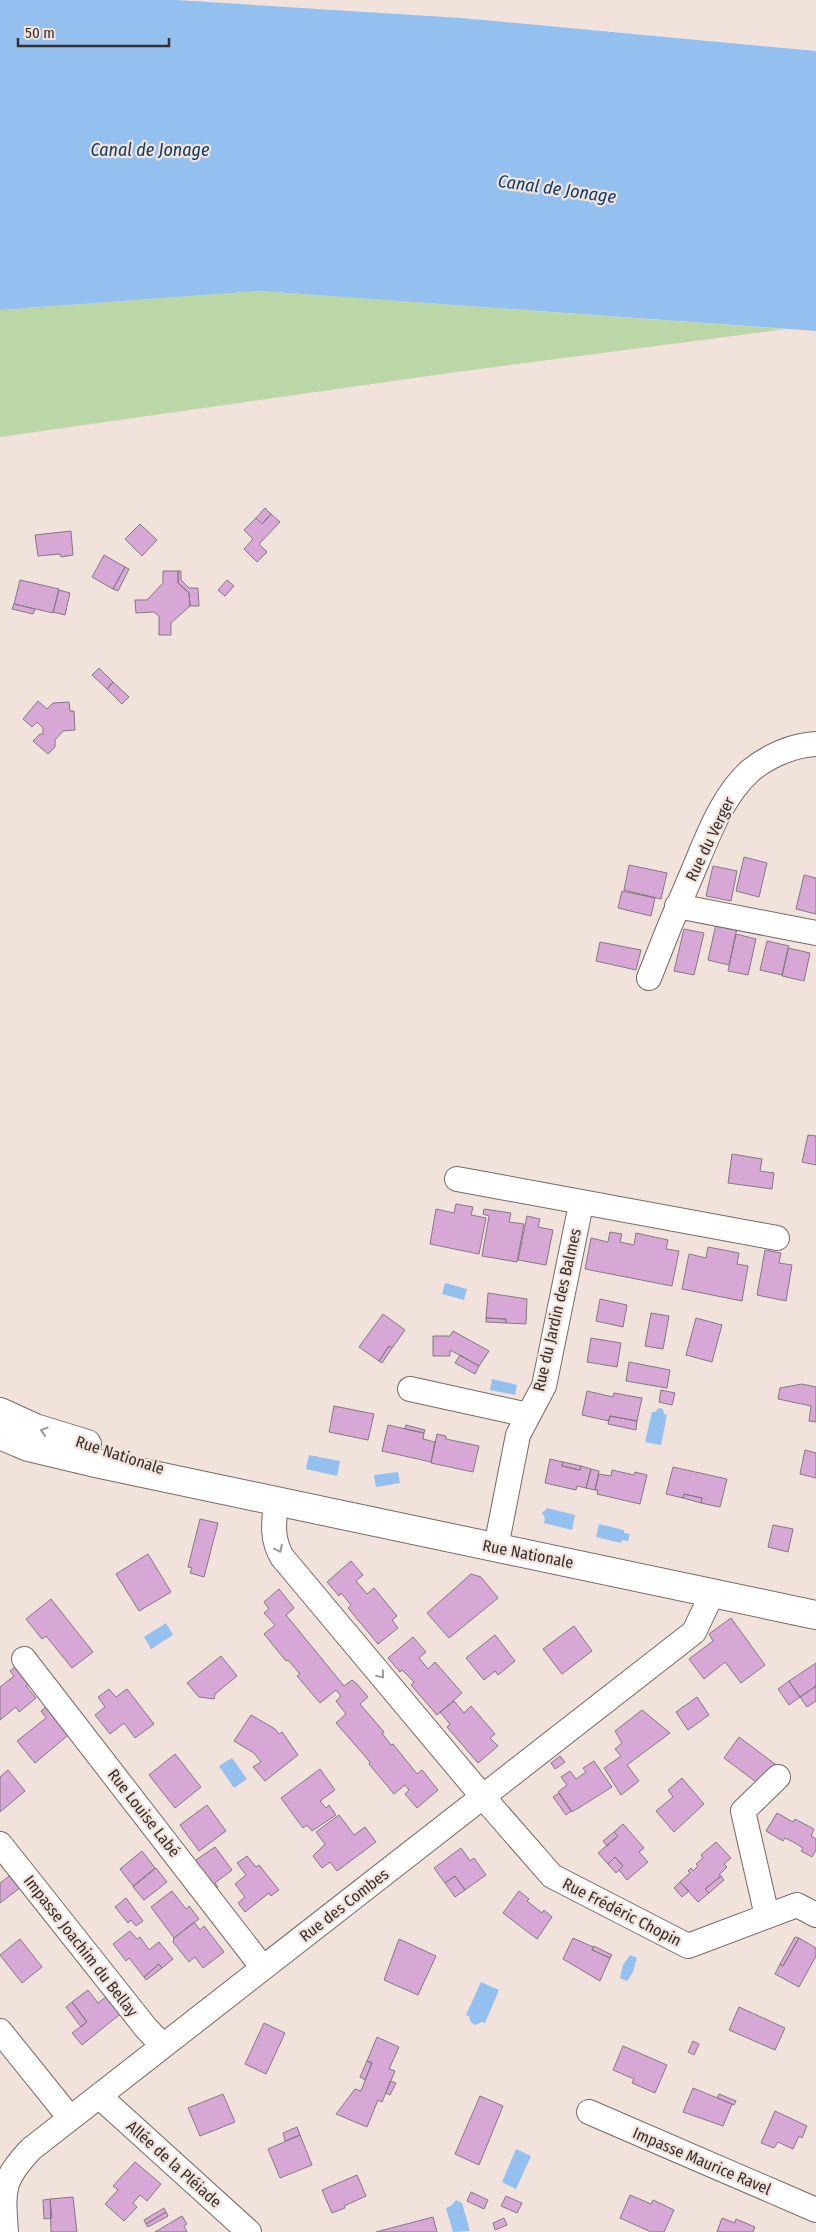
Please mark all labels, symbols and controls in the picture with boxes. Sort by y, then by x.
scale bar [18,15,169,47]
text: 50 m [25,24,55,42]
water label: Canal de Jonage [91,139,210,161]
water label: Canal de Jonage [497,170,618,208]
street label: Rue du Verger [681,793,739,884]
street label: Rue du Jardin des Balmes [529,1227,585,1393]
one-way arrow [41,1426,49,1436]
street label: Rue Nationale [73,1432,167,1478]
street label: Rue Nationale [481,1536,575,1572]
one-way arrow [272,1544,282,1553]
one-way arrow [375,1669,384,1678]
street label: Rue Louise Labé [104,1765,184,1861]
street label: Rue des Combes [296,1864,392,1946]
street label: Impasse Joachim du Bellay [20,1872,143,2021]
street label: Rue Frédéric Chopin [559,1874,685,1950]
street label: Allée de la Pléiade [123,2116,225,2212]
street label: Impasse Maurice Ravel [630,2123,774,2199]

